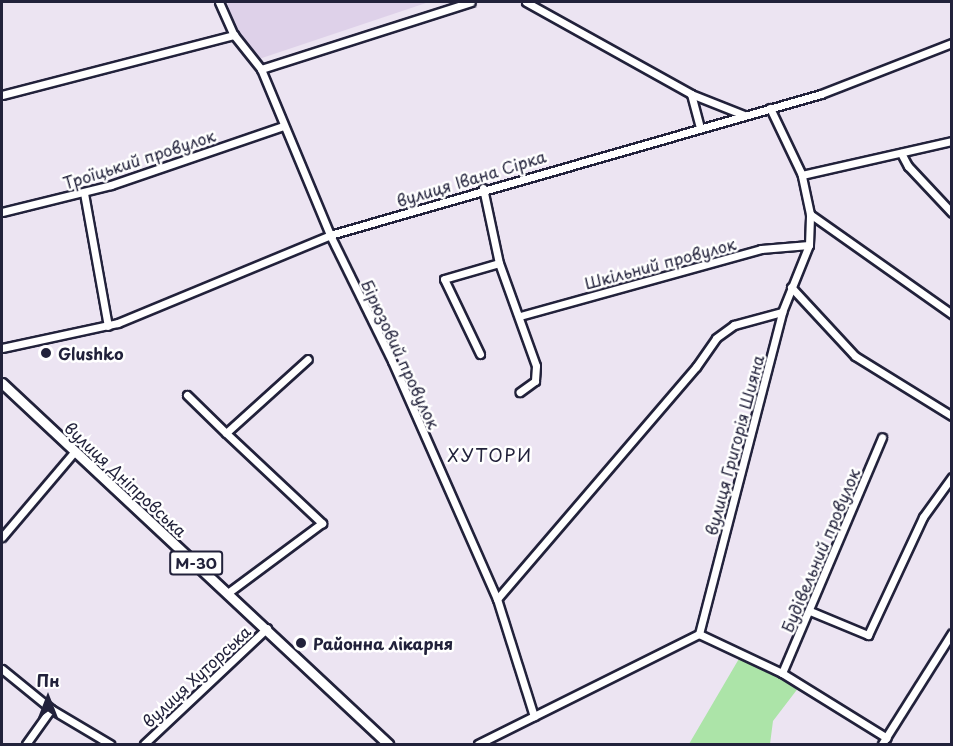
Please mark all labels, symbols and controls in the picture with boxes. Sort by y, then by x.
street label: Троїцький провулок [61,125,217,193]
street label: вулиця Івана Сірка [394,146,548,210]
street label: Шкільний провулок [582,234,738,292]
street label: Бірюзовий провулок [358,277,444,431]
place label: Glushko [58,343,124,363]
marker: Glushko [39,346,53,360]
street label: вулиця Григорія Шияна [701,353,767,537]
street label: вулиця Дніпровська [61,417,191,541]
district label: ХУТОРИ [449,444,531,466]
street label: Будівельний провулок [777,465,863,635]
road number: М-30 [169,551,223,575]
street label: вулиця Хуторська [138,621,254,731]
place label: Районна лікарня [313,633,453,653]
marker: Районна лікарня [294,636,308,650]
north arrow [18,668,78,728]
text: Пн [36,668,60,692]

